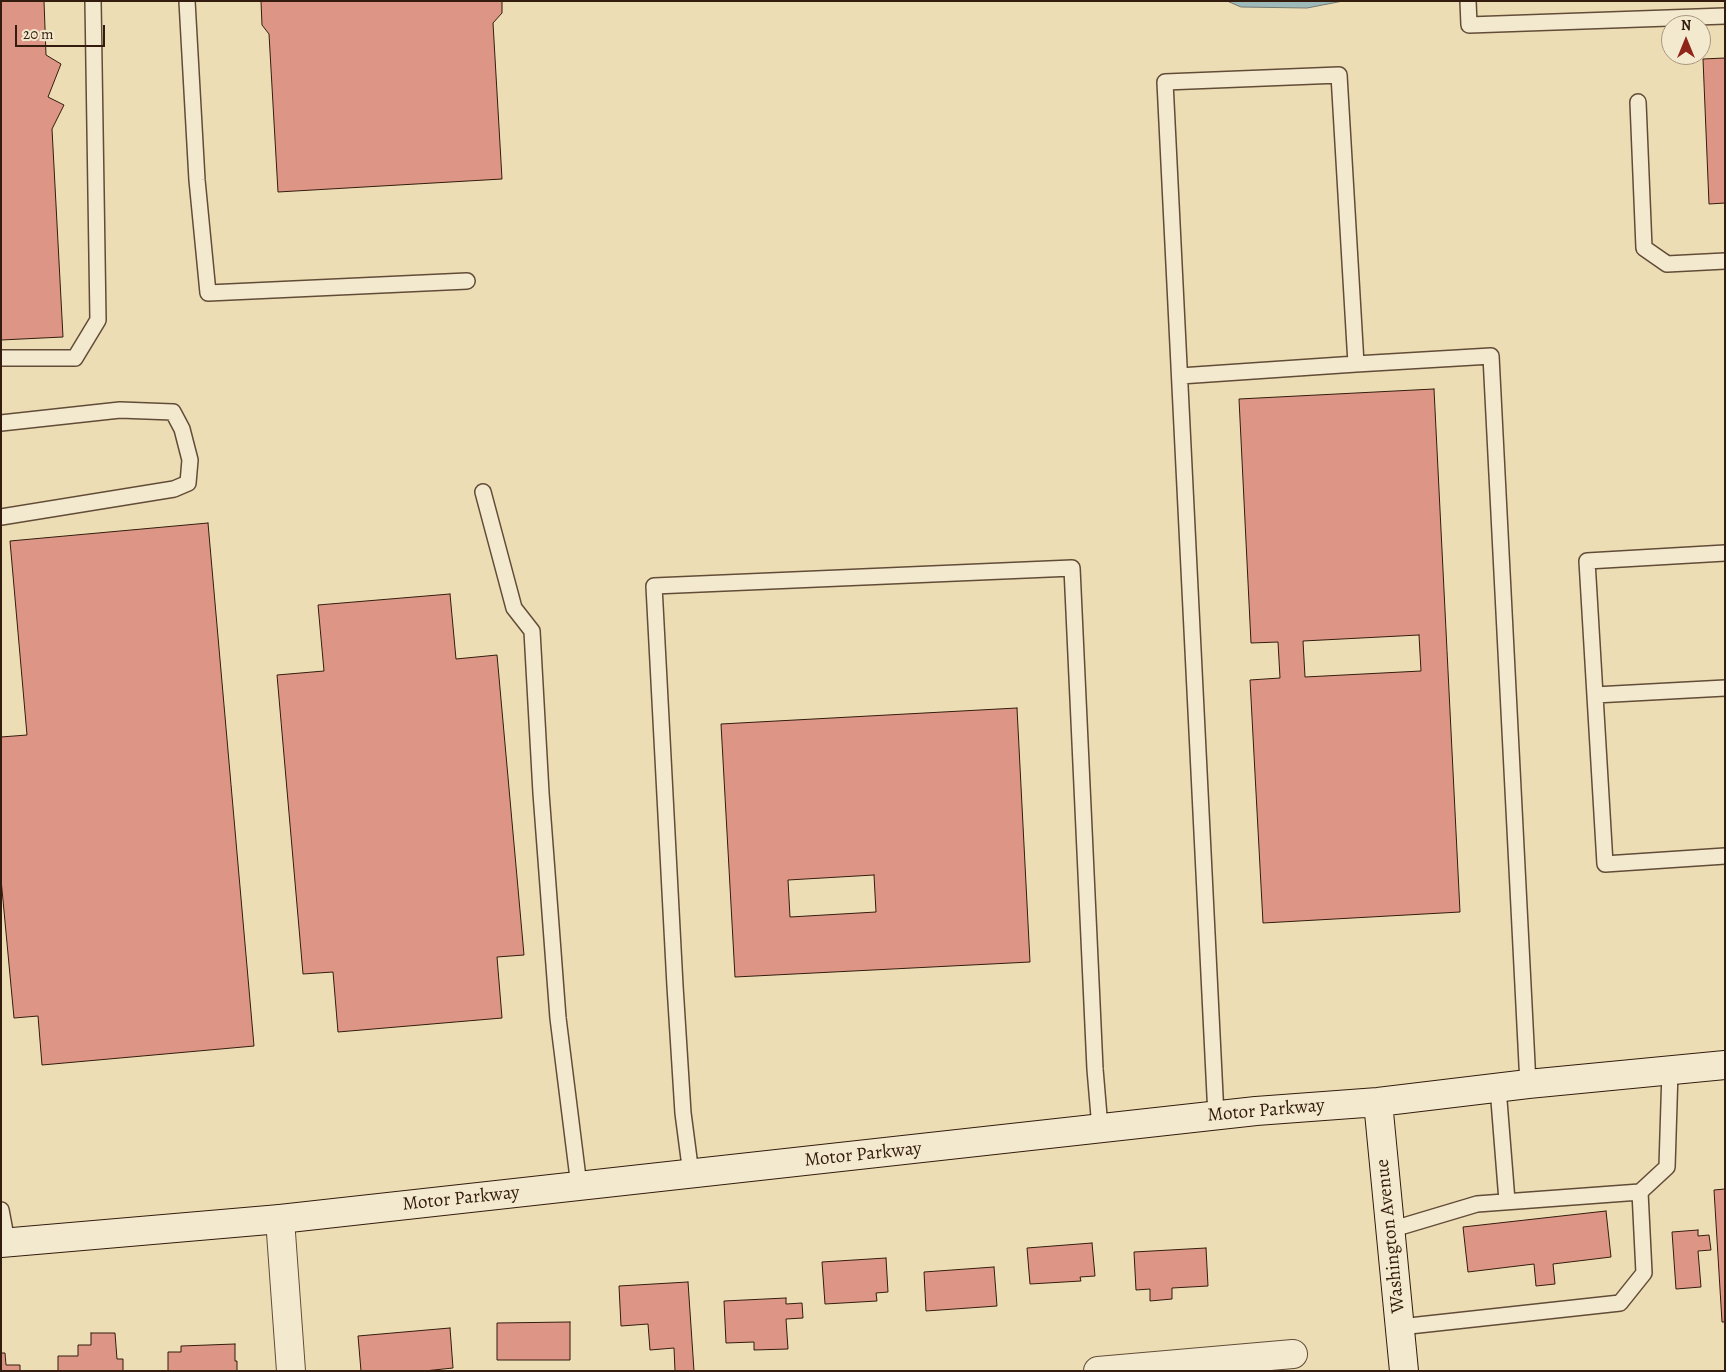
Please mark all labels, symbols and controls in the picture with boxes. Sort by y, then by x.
scale bar [18,15,108,47]
north arrow [1661,15,1711,65]
text: N [1681,16,1691,35]
text: 20 m [23,24,54,44]
street label: Motor Parkway [1206,1095,1326,1127]
street label: Motor Parkway [803,1138,923,1172]
street label: Washington Avenue [1372,1158,1410,1314]
street label: Motor Parkway [401,1182,521,1216]

